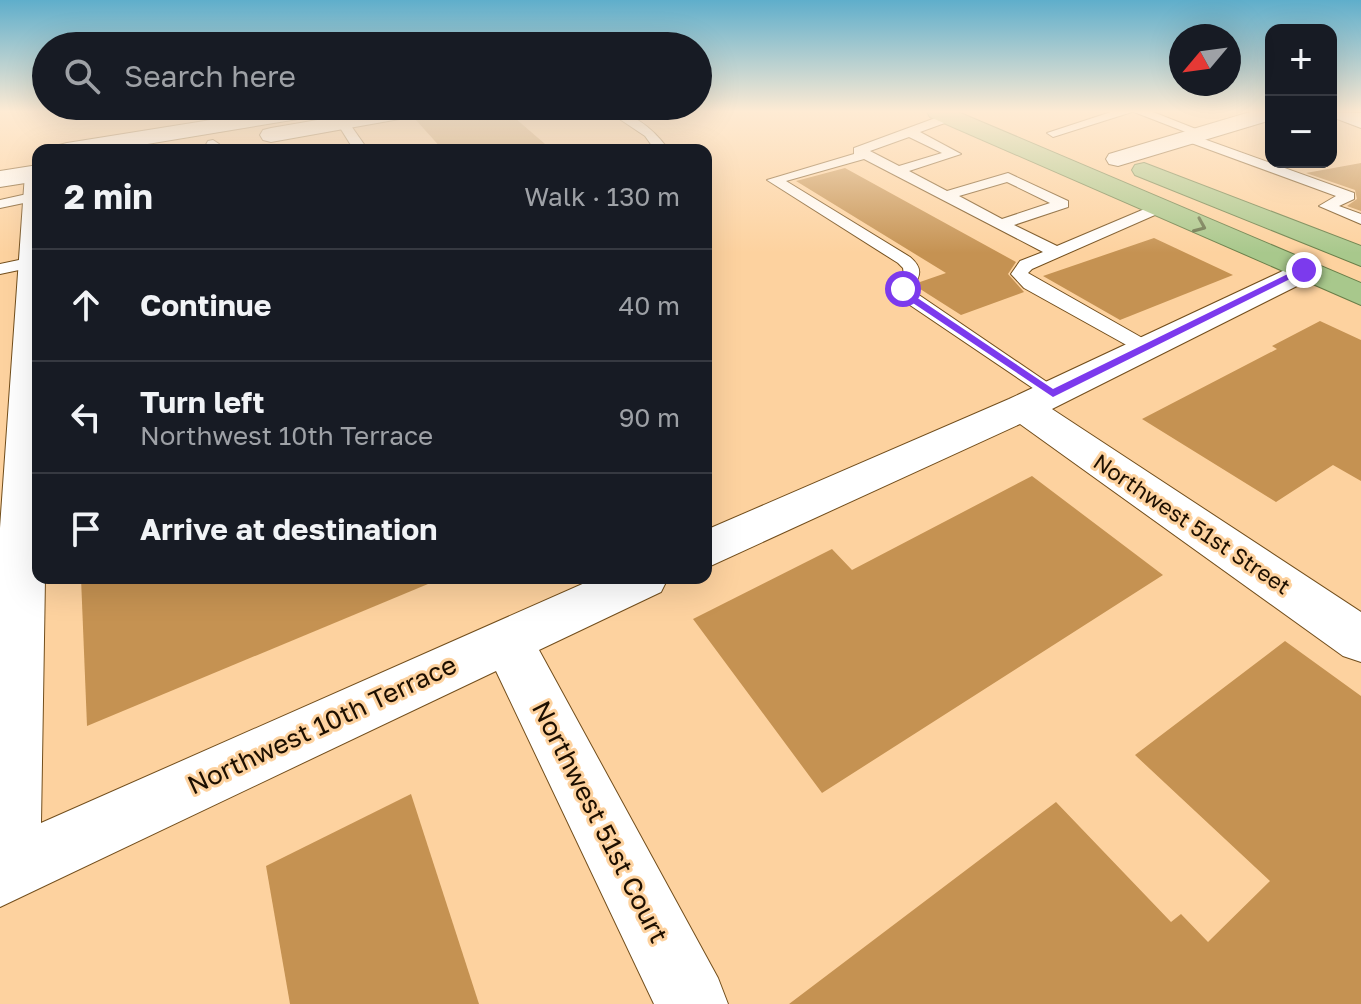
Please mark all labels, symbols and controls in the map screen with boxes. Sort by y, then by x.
north arrow [1169,24,1241,96]
map controls [1265,24,1337,168]
button: + [1265,24,1337,96]
search box [32,32,712,120]
icon: search [60,54,104,98]
text: Search here [124,58,296,94]
button: − [1265,96,1337,168]
text: 2 min [64,176,153,216]
text: Walk · 130 m [524,181,680,212]
one-way arrow [1192,216,1206,232]
route end [1286,252,1322,288]
route start [885,271,921,307]
icon: ahead [64,283,108,327]
text: Continue [140,287,271,323]
text: 40 m [619,290,680,321]
text: Turn left [140,384,265,420]
icon: left [64,395,108,439]
text: 90 m [619,402,680,433]
text: Northwest 10th Terrace [140,420,433,451]
street label: Northwest 51st Street [1089,448,1296,600]
icon: arrive [64,507,108,551]
text: Arrive at destination [140,511,437,547]
street label: Northwest 10th Terrace [182,649,461,801]
street label: Northwest 51st Court [526,696,675,948]

